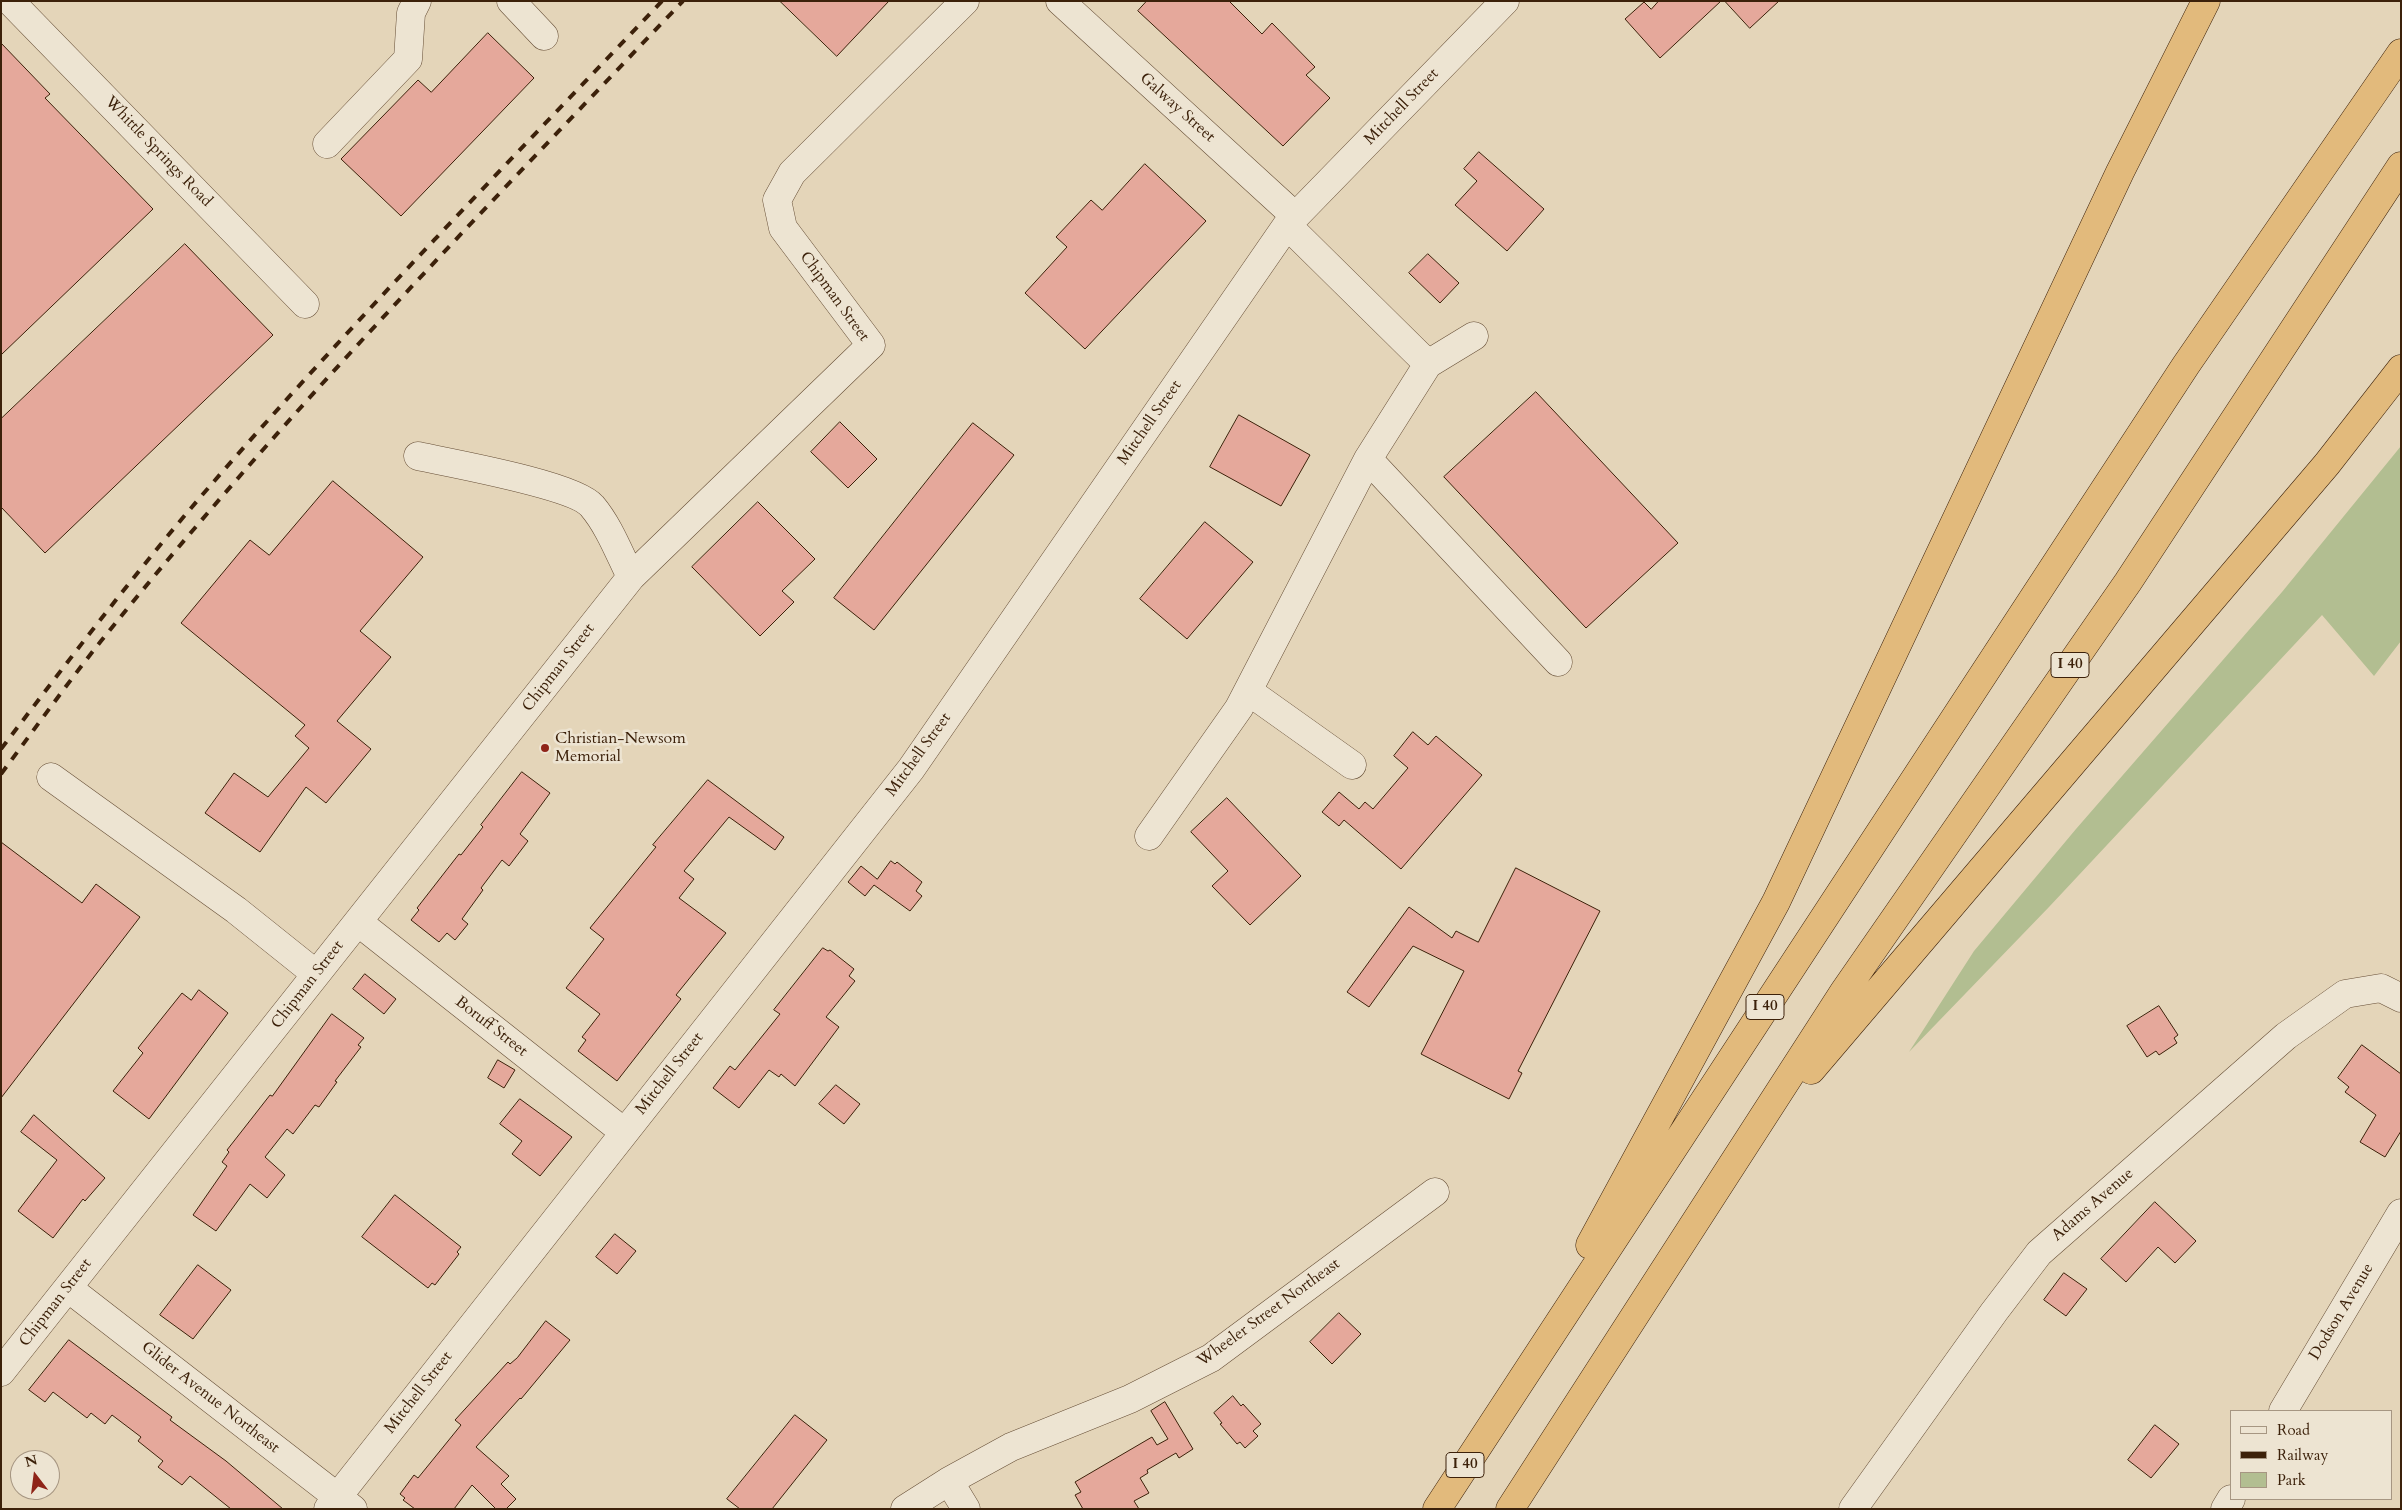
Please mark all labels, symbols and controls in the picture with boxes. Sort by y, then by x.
street label: Mitchell Street [1361,65,1443,149]
street label: Galway Street [1135,69,1219,147]
street label: Whittle Springs Road [100,93,216,211]
street label: Chipman Street [795,248,873,346]
street label: Mitchell Street [1114,377,1186,469]
street label: Chipman Street [519,620,599,716]
road number: I 40 [2051,652,2089,678]
street label: Mitchell Street [882,709,956,801]
place label: Christian-Newsom Memorial [555,729,686,767]
marker: Christian-Newsom Memorial [539,742,551,754]
street label: Chipman Street [268,937,348,1033]
street label: Boruff Street [451,993,531,1061]
road number: I 40 [1746,994,1784,1020]
street label: Mitchell Street [632,1029,708,1119]
street label: Adams Avenue [2048,1164,2138,1246]
street label: Chipman Street [16,1255,96,1351]
street label: Wheeler Street Northeast [1194,1255,1344,1371]
street label: Dodson Avenue [2306,1260,2378,1364]
street label: Glider Avenue Northeast [137,1338,283,1458]
street label: Mitchell Street [381,1348,457,1438]
legend [2230,1410,2392,1500]
text: Road [2277,1420,2310,1440]
text: Railway [2277,1445,2328,1465]
north arrow [10,1450,60,1500]
text: N [23,1450,40,1472]
road number: I 40 [1446,1452,1484,1478]
text: Park [2277,1470,2306,1490]

